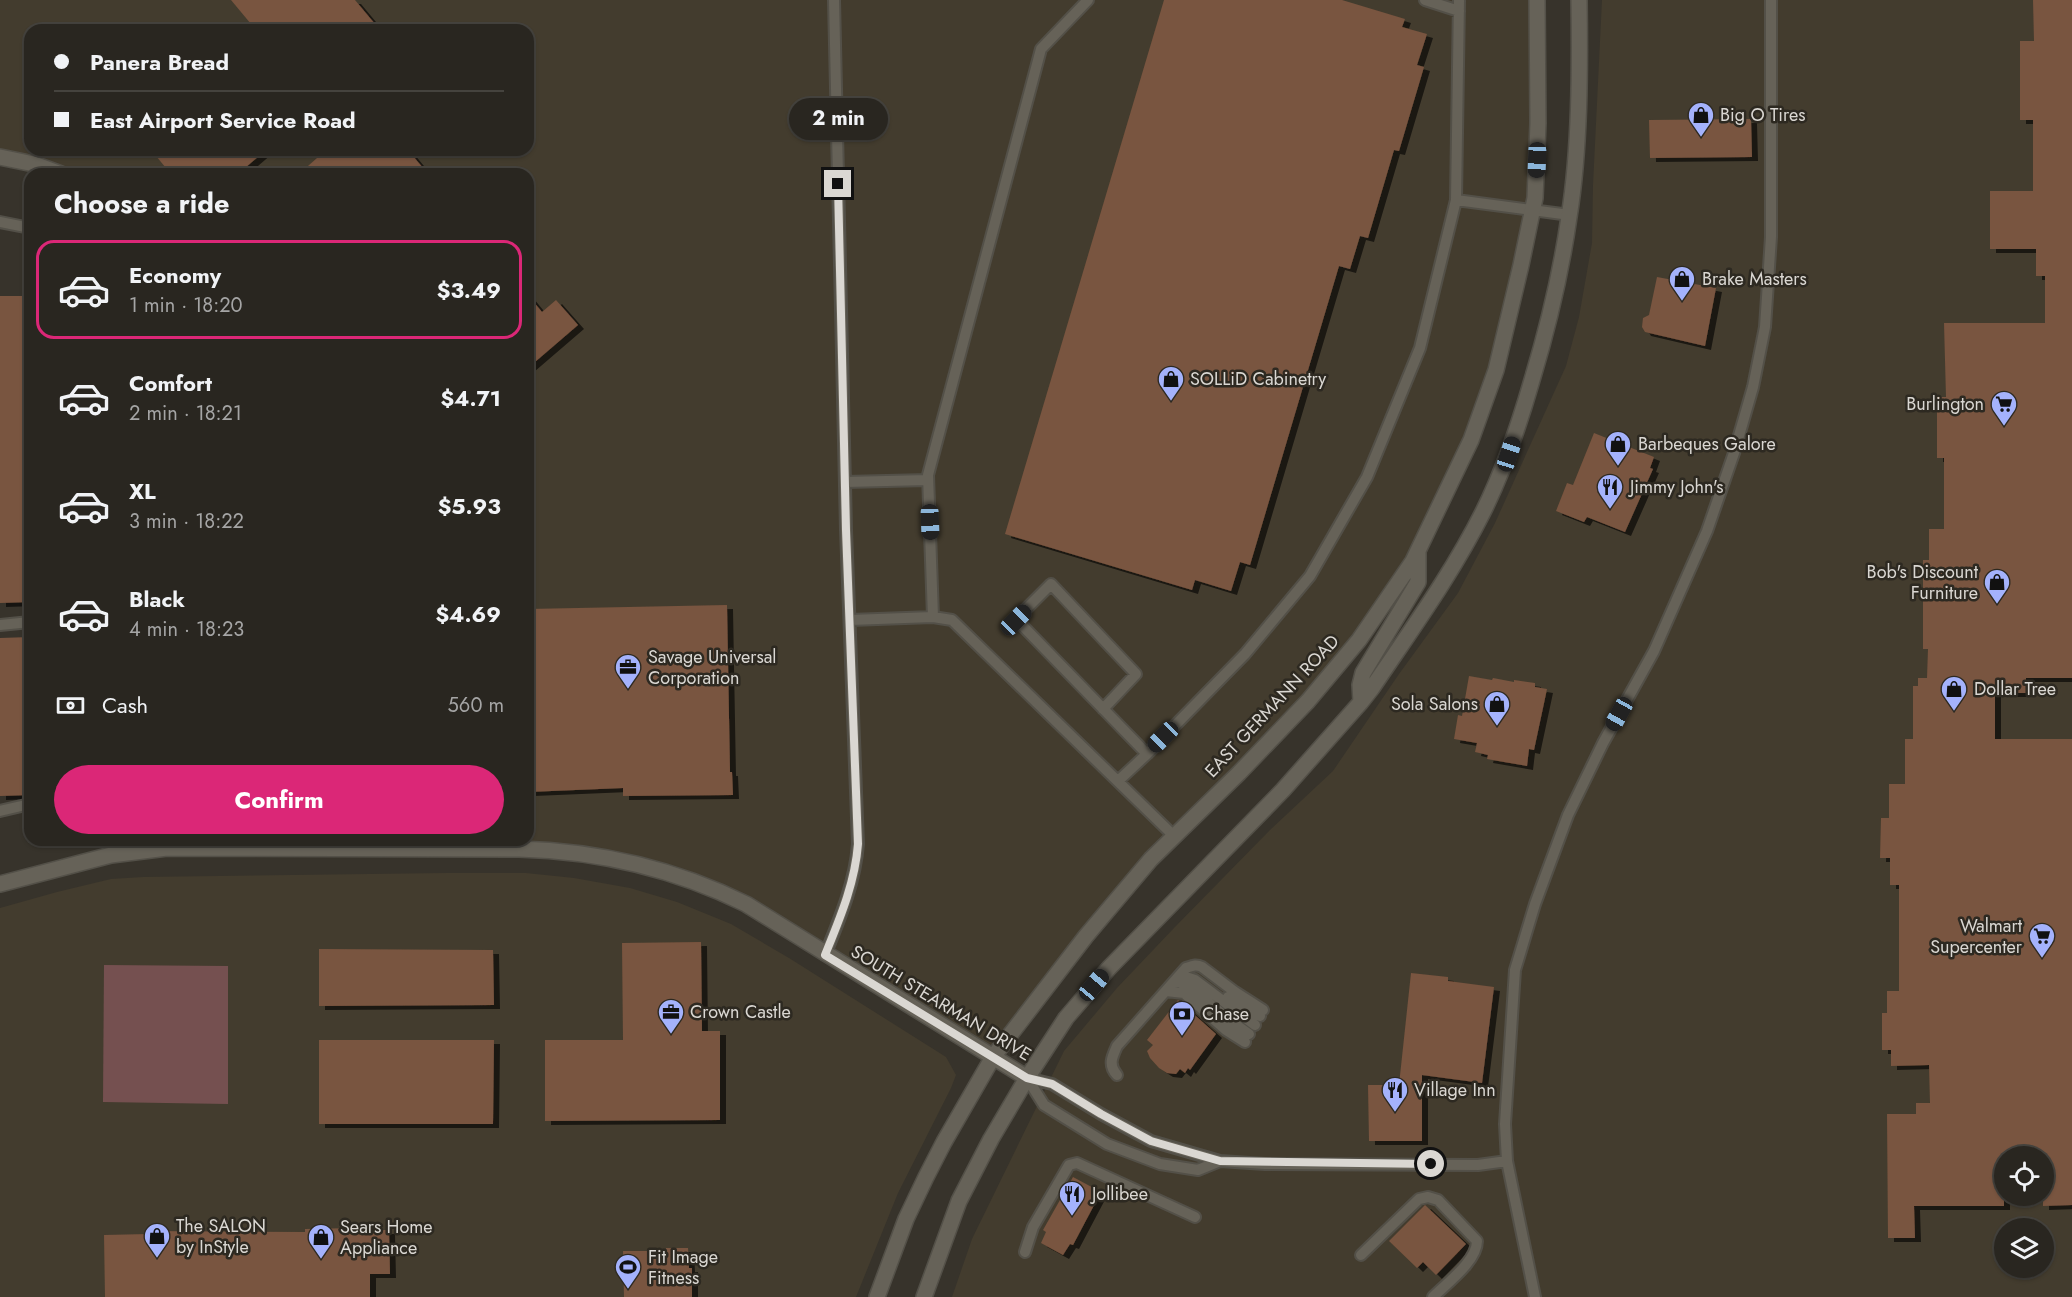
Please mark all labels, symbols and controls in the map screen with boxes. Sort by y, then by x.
text: Panera Bread [90,46,229,78]
callout: 2 min [788,97,888,139]
shop icon: Big O Tires [1686,100,1716,138]
place label: Big O Tires [1720,102,1805,128]
text: East Airport Service Road [90,104,356,136]
text: 2 min [812,104,865,133]
car [1527,142,1547,178]
route end [824,170,851,197]
text: Choose a ride [54,184,229,223]
text: Economy [129,259,221,291]
icon: car [57,263,111,317]
shop icon: Brake Masters [1667,264,1697,302]
place label: Brake Masters [1702,266,1807,292]
text: $3.49 [437,274,501,306]
text: 1 min · 18:20 [129,291,243,320]
shop icon: SOLLiD Cabinetry [1156,364,1186,402]
place label: SOLLiD Cabinetry [1190,366,1326,392]
text: Comfort [129,367,212,399]
icon: car [57,371,111,425]
text: $4.71 [440,382,501,414]
supermarket icon: Burlington [1989,389,2019,427]
place label: Burlington [1906,391,1984,417]
text: 2 min · 18:21 [129,399,242,428]
shop icon: Barbeques Galore [1603,429,1633,467]
place label: Barbeques Galore [1638,431,1776,457]
car [1495,434,1523,474]
restaurant icon: Jimmy John's [1595,472,1625,510]
place label: Jimmy John's [1628,474,1723,500]
text: XL [129,475,156,507]
icon: car [57,479,111,533]
text: $5.93 [438,490,501,522]
car [920,504,940,540]
text: 3 min · 18:22 [129,507,244,536]
place label: Bob's Discount Furniture [1867,559,1979,606]
shop icon: Bob's Discount Furniture [1982,567,2012,605]
text: Black [129,583,185,615]
icon: car [57,587,111,641]
text: $4.69 [435,598,501,630]
car [997,601,1035,639]
text: 4 min · 18:23 [129,615,244,644]
street label: EAST GERMANN ROAD [1199,629,1345,783]
place label: Savage Universal Corporation [648,644,776,691]
office icon: Savage Universal Corporation [613,652,643,690]
shop icon: Dollar Tree [1939,674,1969,712]
place label: Dollar Tree [1974,676,2056,702]
icon: cash [54,689,87,722]
text: Cash [102,689,148,721]
shop icon: Sola Salons [1482,689,1512,727]
text: 560 m [448,691,504,720]
place label: Sola Salons [1391,691,1478,717]
car [1602,694,1636,734]
car [1144,718,1182,756]
button: Confirm [54,765,504,834]
place label: Walmart Supercenter [1930,913,2023,960]
supermarket icon: Walmart Supercenter [2027,921,2057,959]
street label: SOUTH STEARMAN DRIVE [846,939,1036,1067]
car [1076,965,1112,1005]
office icon: Crown Castle [656,997,686,1035]
place label: Crown Castle [690,999,791,1025]
bank icon: Chase [1167,999,1197,1037]
place label: Chase [1202,1001,1249,1027]
restaurant icon: Village Inn [1380,1075,1410,1113]
place label: Village Inn [1414,1077,1496,1103]
map controls [1994,1146,2054,1278]
button: locate [1994,1146,2054,1206]
route start [1417,1150,1444,1177]
restaurant icon: Jollibee [1057,1179,1087,1217]
place label: Jollibee [1090,1181,1148,1207]
place label: The SALON by InStyle [176,1213,266,1260]
place label: Sears Home Appliance [340,1214,433,1261]
button: layers [1994,1218,2054,1278]
shop icon: The SALON by InStyle [142,1221,172,1259]
shop icon: Sears Home Appliance [306,1222,336,1260]
place label: Fit Image Fitness [648,1244,718,1291]
sports icon: Fit Image Fitness [613,1252,643,1290]

